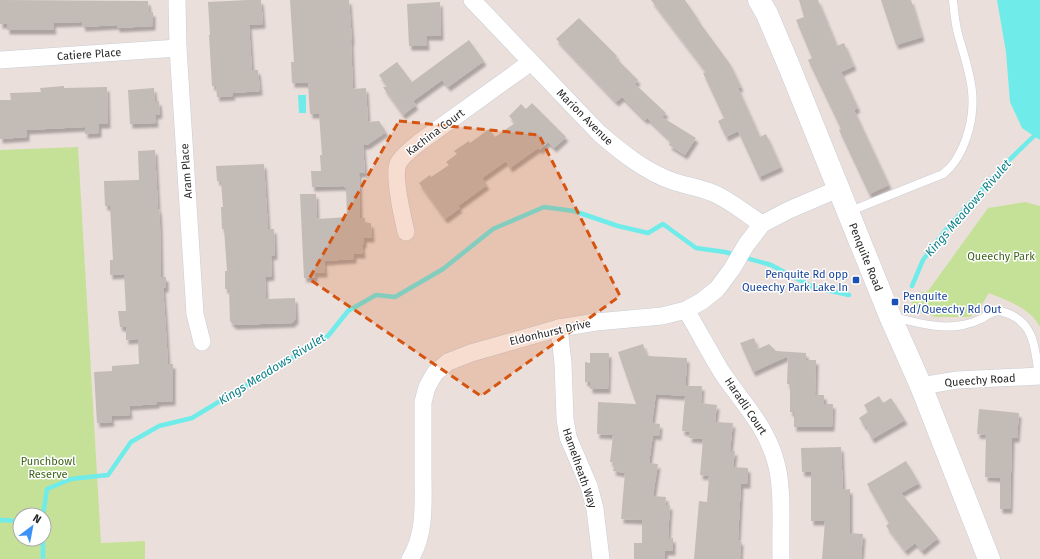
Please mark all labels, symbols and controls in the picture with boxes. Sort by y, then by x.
street label: Catiere Place [56,46,122,63]
street label: Marion Avenue [554,87,615,148]
street label: Kachina Court [404,106,467,159]
street label: Aram Place [178,143,195,199]
water label: Kings Meadows Rivulet [922,156,1014,259]
street label: Penquite Road [846,221,885,293]
park label: Queechy Park [967,250,1035,263]
place label: Penquite Rd opp Queechy Park Lake In [742,268,848,294]
marker: Penquite Rd opp Queechy Park Lake In [851,275,861,285]
place label: Penquite Rd/Queechy Rd Out [903,290,1002,316]
marker: Penquite Rd/Queechy Rd Out [890,297,900,307]
street label: Eldonhurst Drive [508,317,592,348]
water label: Kings Meadows Rivulet [216,330,329,408]
street label: Queechy Road [944,372,1016,389]
street label: Haradli Court [722,375,769,437]
street label: Hamelheath Way [560,426,599,510]
park label: Punchbowl Reserve [21,455,75,481]
north arrow [12,507,52,547]
text: N [30,511,44,526]

